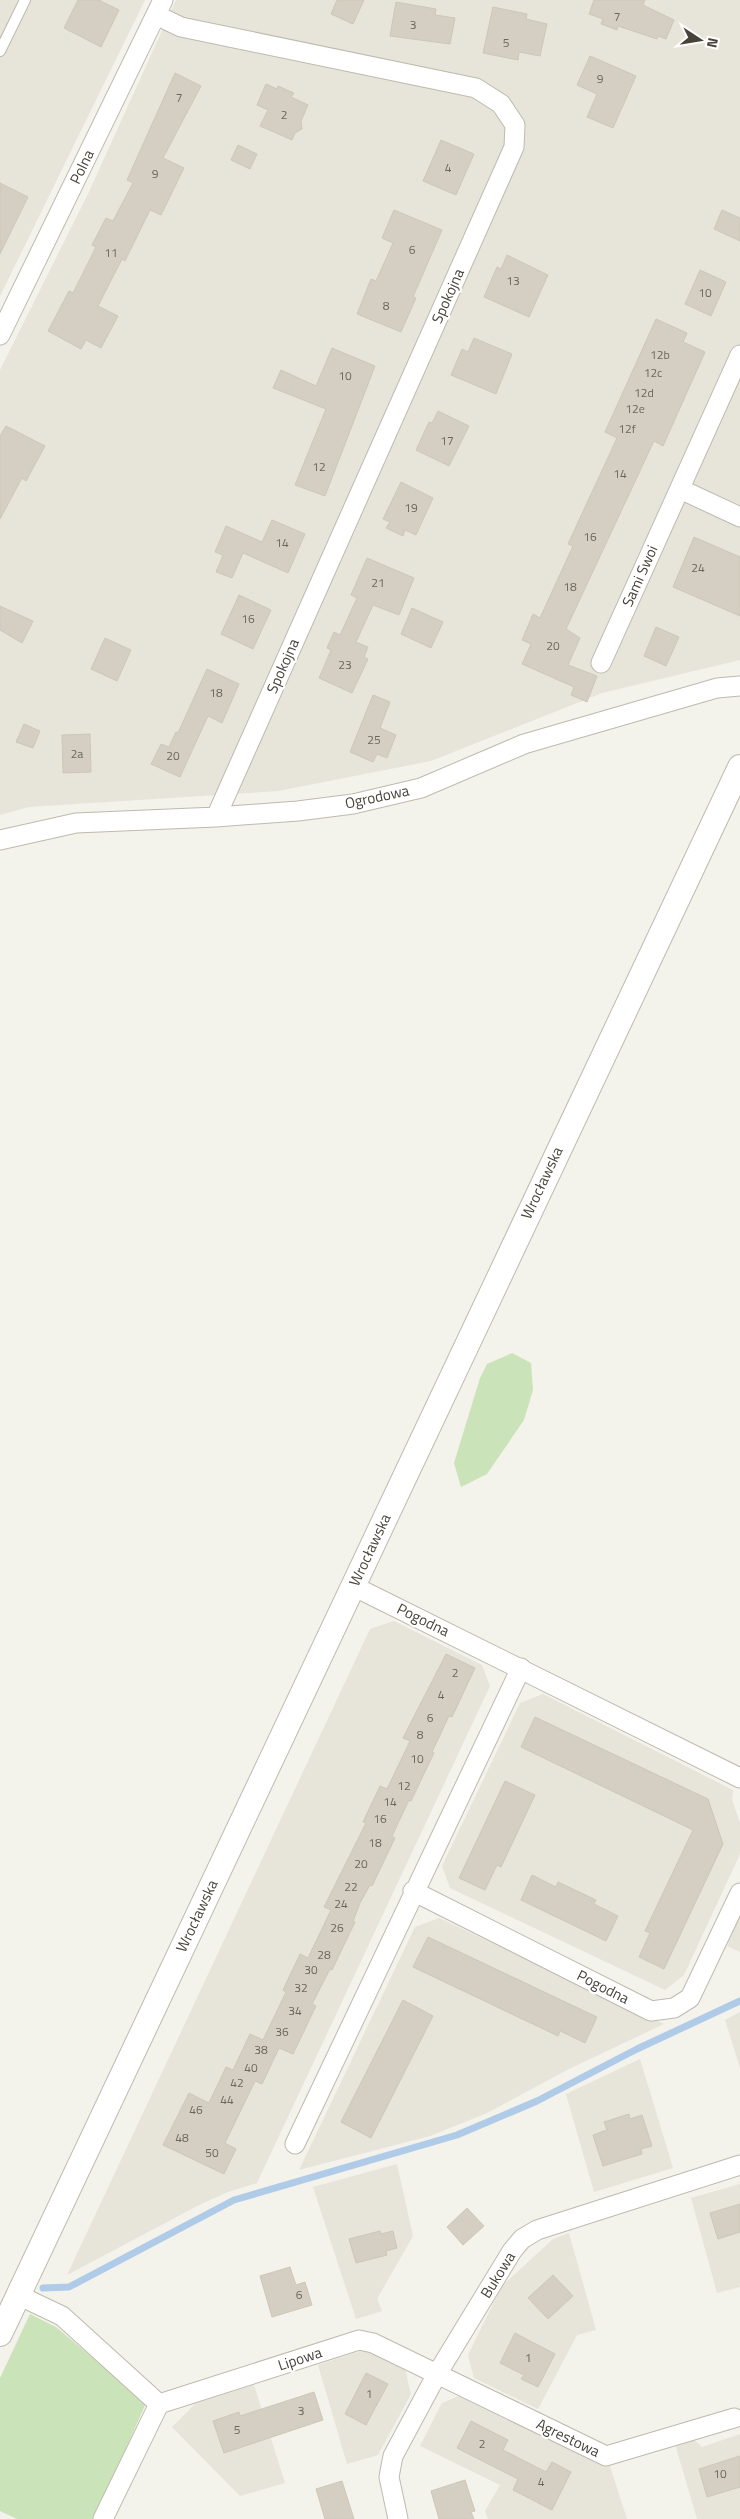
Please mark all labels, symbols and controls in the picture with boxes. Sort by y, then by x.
house number: 7 [614,7,620,26]
house number: 3 [410,15,416,34]
north arrow [675,15,725,65]
house number: 5 [503,33,510,52]
text: N [702,36,724,50]
house number: 9 [597,69,604,88]
house number: 7 [176,88,182,107]
house number: 2 [281,105,287,124]
street label: Polna [63,145,100,188]
house number: 4 [445,158,452,177]
house number: 9 [152,164,159,183]
house number: 6 [409,240,416,259]
house number: 11 [104,243,118,262]
street label: Spokojna [425,264,470,327]
house number: 13 [506,271,520,290]
house number: 10 [698,283,712,302]
house number: 8 [383,296,390,315]
house number: 12b [650,345,670,364]
house number: 12c [644,363,662,382]
house number: 10 [338,366,352,385]
house number: 12d [634,383,654,402]
house number: 12e [625,399,645,418]
house number: 12f [618,419,636,438]
house number: 17 [440,431,454,450]
house number: 12 [312,457,326,476]
house number: 14 [613,464,627,483]
house number: 19 [404,498,418,517]
house number: 16 [583,527,597,546]
house number: 14 [275,533,289,552]
street label: Sami Swoi [616,541,663,610]
house number: 24 [691,558,705,577]
house number: 21 [371,573,385,592]
house number: 18 [563,577,577,596]
house number: 16 [241,609,255,628]
street label: Spokojna [260,634,305,697]
house number: 20 [546,636,560,655]
house number: 23 [338,655,352,674]
house number: 18 [209,683,223,702]
house number: 25 [367,730,381,749]
house number: 2a [71,744,83,763]
house number: 20 [166,746,180,765]
street label: Ogrodowa [343,778,412,815]
street label: Wrocławska [515,1142,569,1223]
street label: Wrocławska [343,1509,397,1590]
street label: Pogodna [393,1597,454,1642]
house number: 2 [452,1663,458,1682]
house number: 4 [438,1685,445,1704]
house number: 6 [427,1708,434,1727]
house number: 8 [417,1725,424,1744]
house number: 10 [410,1749,424,1768]
house number: 12 [397,1776,411,1795]
house number: 14 [383,1792,397,1811]
house number: 16 [373,1809,387,1828]
house number: 18 [368,1833,382,1852]
house number: 20 [354,1854,368,1873]
street label: Wrocławska [170,1875,224,1956]
house number: 22 [344,1877,358,1896]
house number: 24 [334,1894,348,1913]
house number: 26 [330,1918,344,1937]
house number: 28 [317,1945,331,1964]
house number: 30 [304,1960,318,1979]
street label: Pogodna [573,1964,634,2010]
house number: 32 [294,1978,308,1997]
house number: 34 [288,2001,302,2020]
house number: 36 [275,2022,289,2041]
house number: 38 [254,2040,268,2059]
house number: 40 [244,2058,258,2077]
house number: 42 [230,2073,244,2092]
house number: 44 [220,2090,234,2109]
house number: 46 [189,2100,203,2119]
house number: 48 [175,2128,189,2147]
house number: 50 [205,2143,219,2162]
street label: Bukowa [474,2247,521,2302]
house number: 6 [296,2285,303,2304]
street label: Lipowa [275,2340,325,2376]
house number: 1 [525,2348,531,2367]
house number: 1 [366,2384,372,2403]
house number: 3 [298,2401,304,2420]
street label: Agrestowa [533,2412,604,2463]
house number: 5 [234,2420,241,2439]
house number: 2 [479,2434,485,2453]
house number: 10 [713,2464,727,2483]
house number: 4 [538,2472,545,2491]

